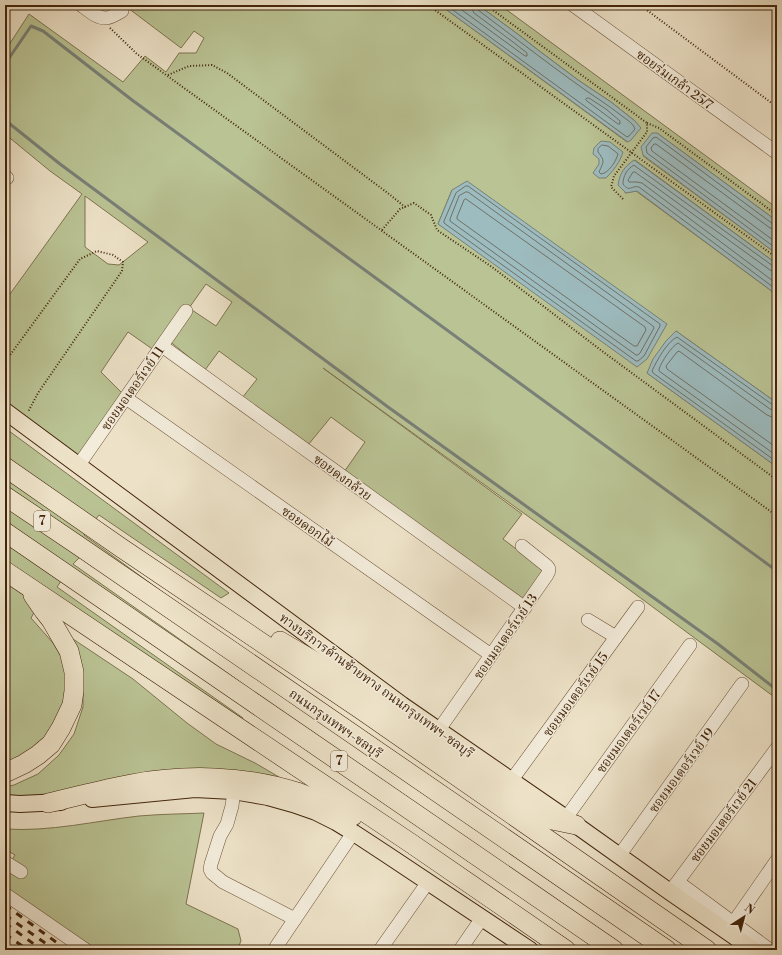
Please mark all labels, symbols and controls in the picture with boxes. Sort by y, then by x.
street label: ซอยร่มเกล้า 25/7 [633,47,716,113]
street label: ซอยมอเตอร์เวย์ 11 [98,343,168,434]
street label: ซอยดงกล้วย [310,451,375,504]
street label: ซอยดอกไม้ [278,502,337,551]
road number: 7 [34,511,50,531]
street label: ซอยมอเตอร์เวย์ 13 [470,591,541,682]
street label: ทางบริการด้านซ้ายทาง ถนนกรุงเทพฯ-ชลบุรี [277,609,477,761]
street label: ซอยมอเตอร์เวย์ 15 [540,649,612,740]
street label: ถนนกรุงเทพฯ-ชลบุรี [286,685,386,761]
street label: ซอยมอเตอร์เวย์ 17 [593,686,665,776]
street label: ซอยมอเตอร์เวย์ 19 [646,725,718,816]
road number: 7 [331,751,347,771]
street label: ซอยมอเตอร์เวย์ 21 [687,775,761,866]
north arrow [724,897,764,937]
text: N [742,901,757,918]

